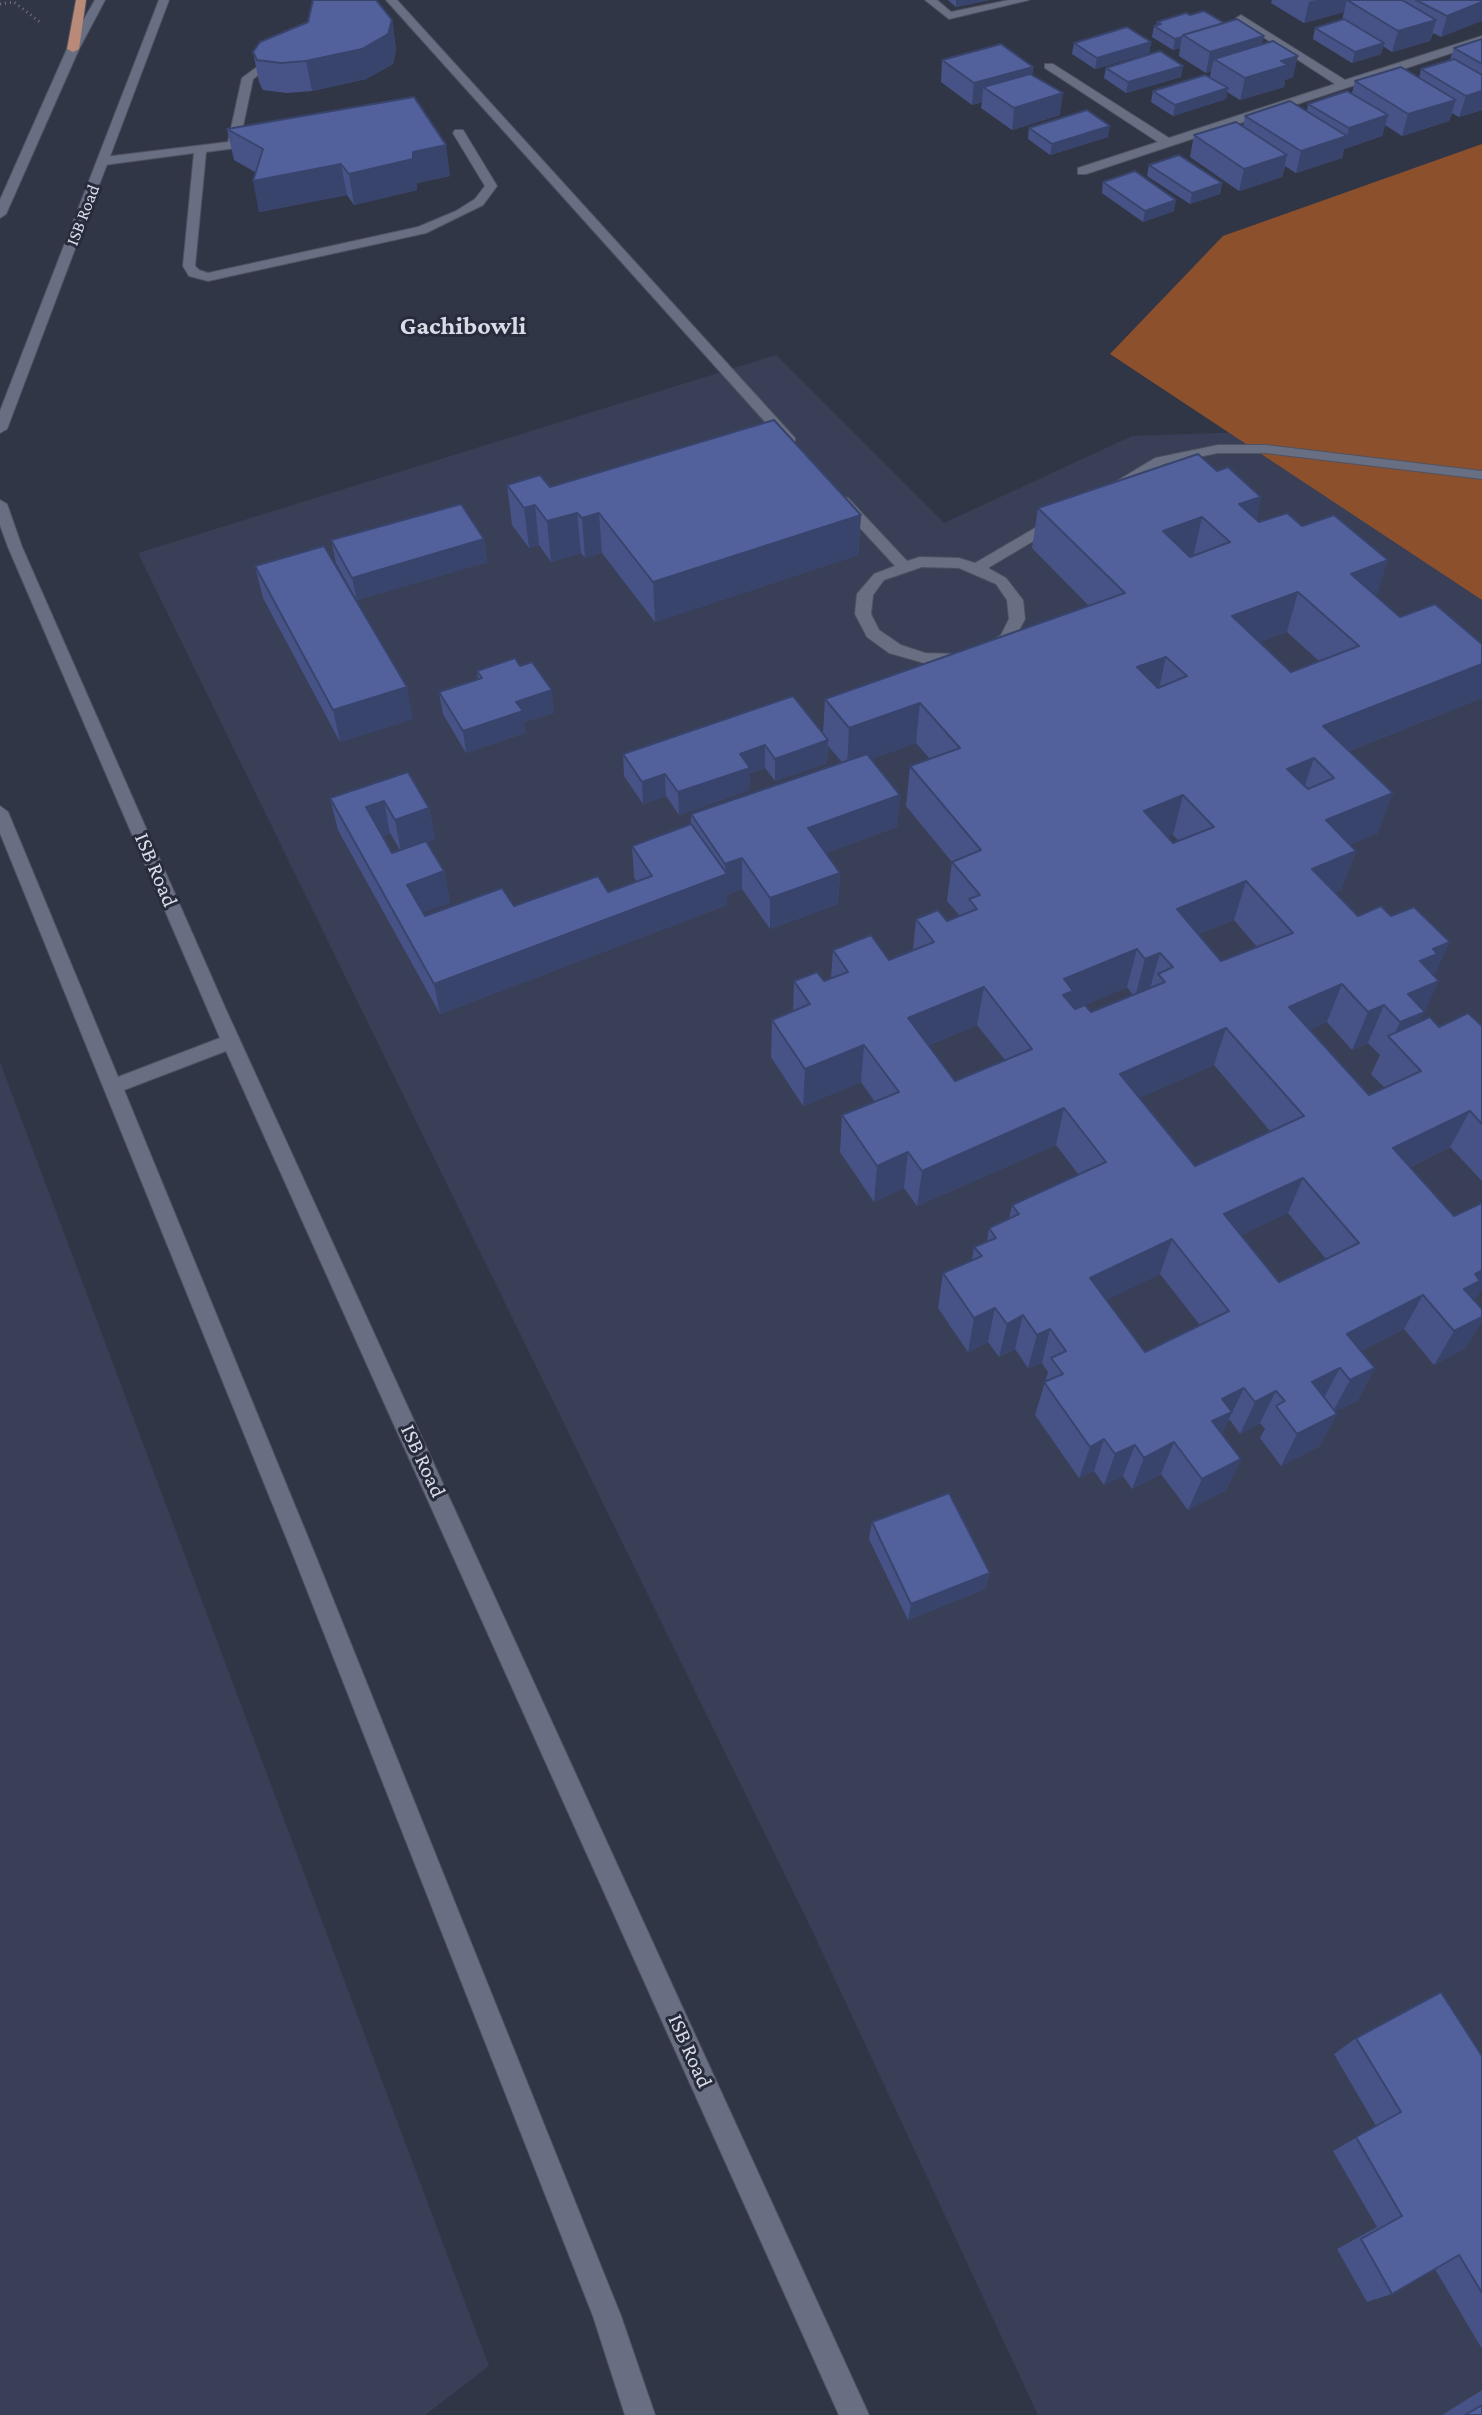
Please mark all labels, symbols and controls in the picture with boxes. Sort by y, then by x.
street label: ISB Road [62,181,104,249]
district label: Gachibowli [400,310,526,342]
street label: ISB Road [129,829,183,911]
street label: ISB Road [395,1420,451,1502]
street label: ISB Road [662,2010,718,2092]

